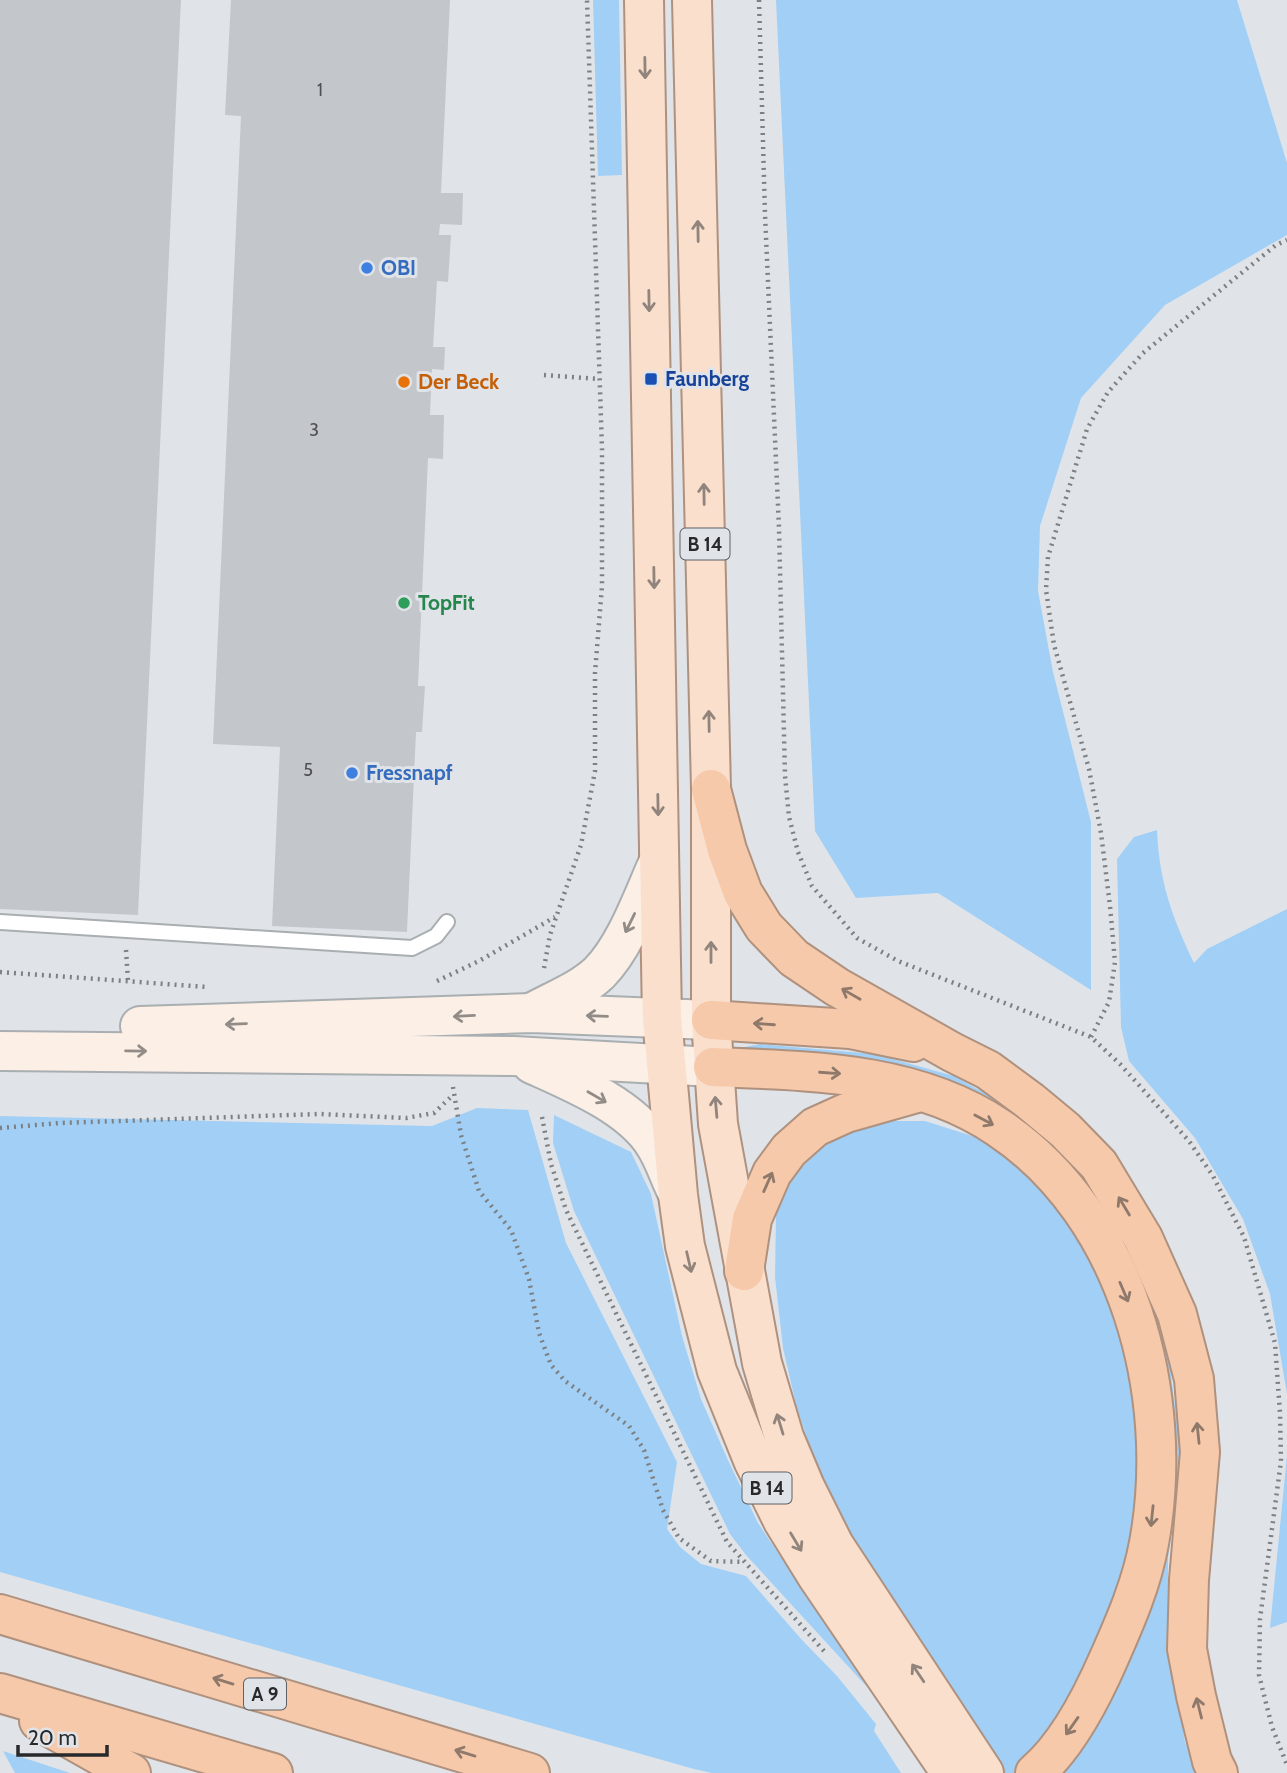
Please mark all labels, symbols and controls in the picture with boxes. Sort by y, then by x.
one-way arrow [638,56,652,79]
house number: 1 [317,79,323,101]
one-way arrow [691,220,704,243]
place label: OBI [381,255,416,280]
marker: OBI [359,260,375,276]
one-way arrow [642,289,656,312]
place label: Faunberg [665,366,749,391]
place label: Der Beck [418,369,500,394]
marker: Faunberg [643,371,659,387]
marker: Der Beck [396,374,412,390]
house number: 3 [309,419,319,441]
one-way arrow [697,483,711,506]
road number: B 14 [680,528,730,559]
one-way arrow [647,566,661,589]
place label: TopFit [418,590,475,615]
marker: TopFit [396,595,412,611]
one-way arrow [702,710,716,733]
house number: 5 [303,759,313,781]
place label: Fressnapf [366,760,453,785]
marker: Fressnapf [344,765,360,781]
one-way arrow [651,793,665,816]
one-way arrow [623,912,636,933]
one-way arrow [704,941,718,964]
one-way arrow [841,987,861,1001]
one-way arrow [586,1009,609,1022]
one-way arrow [453,1010,475,1023]
one-way arrow [754,1017,776,1030]
one-way arrow [225,1018,248,1031]
one-way arrow [124,1045,147,1058]
one-way arrow [818,1067,841,1080]
one-way arrow [587,1090,607,1104]
one-way arrow [709,1096,722,1118]
one-way arrow [974,1113,994,1127]
one-way arrow [762,1172,775,1193]
one-way arrow [1116,1196,1130,1216]
one-way arrow [682,1250,696,1273]
one-way arrow [1119,1281,1132,1303]
one-way arrow [773,1413,786,1435]
one-way arrow [1191,1422,1204,1445]
road number: B 14 [742,1472,792,1504]
one-way arrow [1145,1504,1158,1526]
one-way arrow [789,1532,803,1552]
one-way arrow [911,1664,925,1683]
one-way arrow [213,1674,235,1687]
road number: A 9 [244,1678,286,1710]
one-way arrow [1192,1697,1205,1719]
scale bar [18,1714,107,1758]
one-way arrow [1065,1716,1079,1735]
text: 20 m [28,1725,77,1750]
one-way arrow [454,1746,476,1759]

